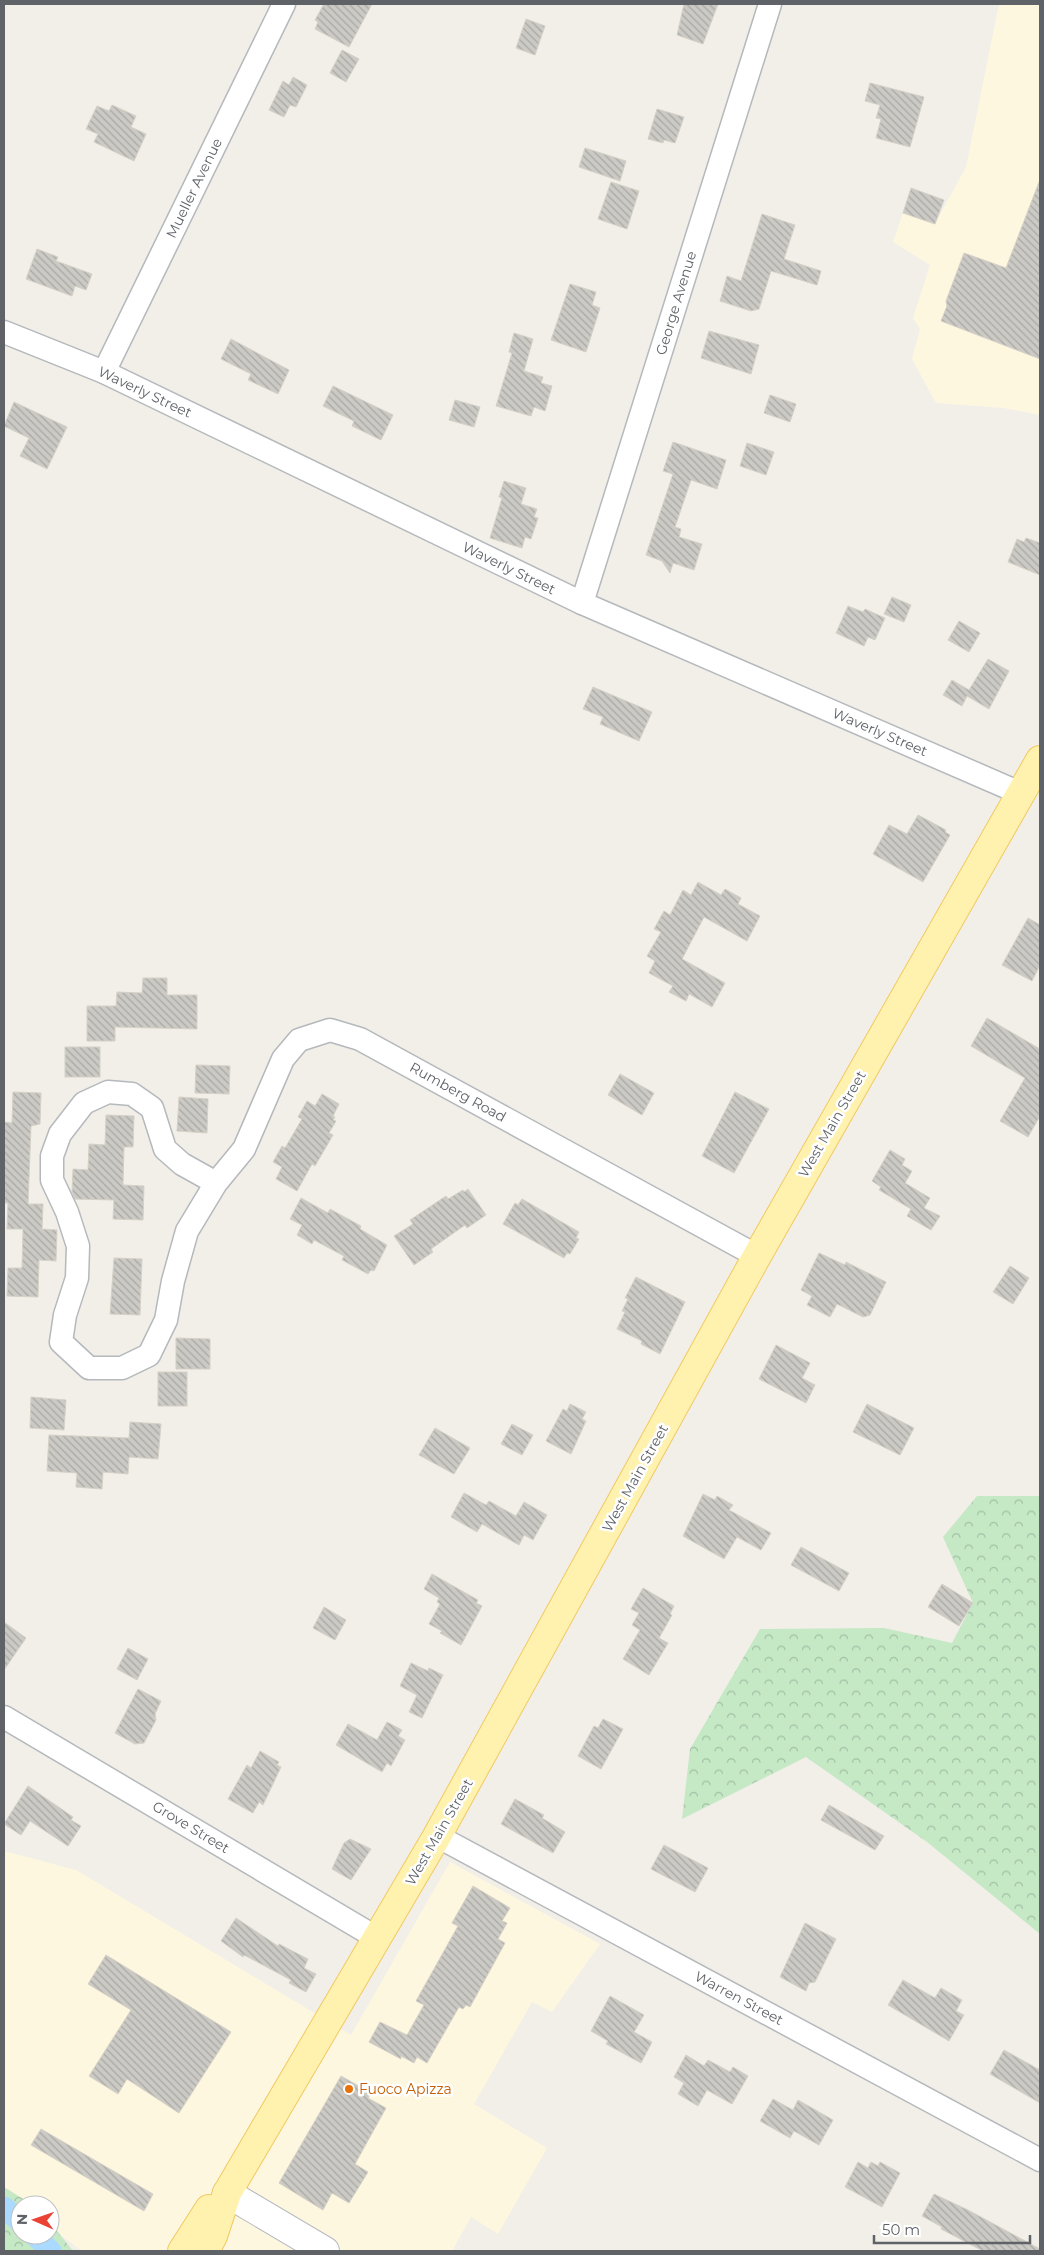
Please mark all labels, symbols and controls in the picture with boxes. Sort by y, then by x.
street label: Mueller Avenue [162,135,226,241]
street label: George Avenue [652,249,700,357]
street label: Waverly Street [95,362,195,422]
street label: Waverly Street [459,538,559,598]
street label: Waverly Street [830,704,931,760]
street label: Rumberg Road [407,1058,509,1126]
street label: West Main Street [794,1067,870,1181]
street label: West Main Street [598,1421,672,1535]
street label: West Main Street [401,1775,477,1889]
street label: Grove Street [149,1797,233,1857]
street label: Warren Street [692,1967,787,2029]
place label: Fuoco Apizza [359,2080,452,2098]
marker: Fuoco Apizza [343,2083,355,2095]
north arrow [10,2195,60,2245]
scale bar [874,2212,1030,2244]
text: N [13,2214,31,2226]
text: 50 m [882,2220,920,2239]

